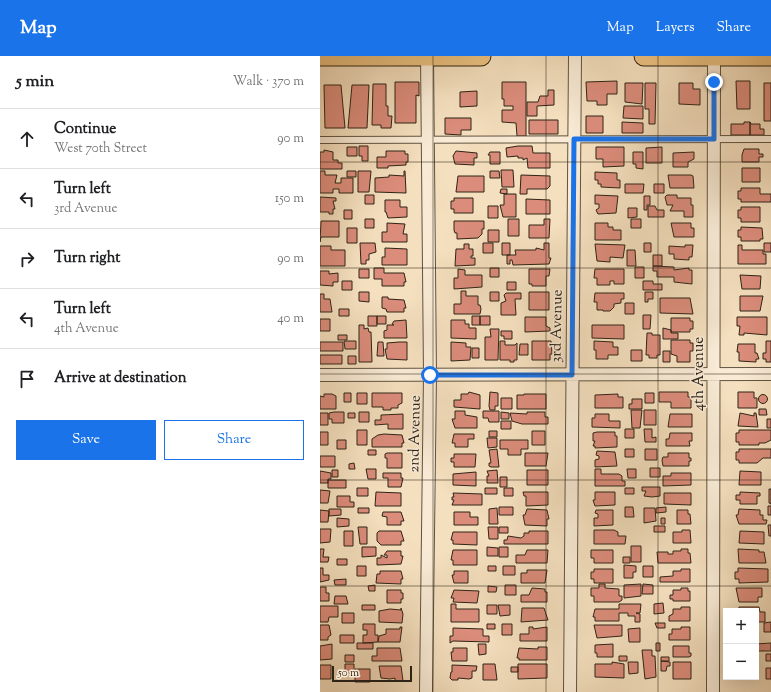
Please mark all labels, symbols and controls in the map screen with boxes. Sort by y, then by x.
text: Map [20,15,57,42]
text: Map [607,18,634,38]
text: Layers [656,18,694,38]
text: Share [716,18,751,38]
text: 5 min [16,70,54,94]
text: Walk · 370 m [233,73,304,91]
route end [705,73,723,91]
text: Continue [54,119,116,140]
icon: ahead [16,128,38,150]
text: 90 m [277,130,304,148]
text: West 70th Street [54,140,147,158]
text: Turn left [54,179,111,200]
icon: left [16,188,38,210]
text: 150 m [275,190,304,208]
text: 3rd Avenue [54,200,118,218]
icon: right [16,248,38,270]
text: Turn right [54,248,120,269]
text: 90 m [277,250,304,268]
street label: 3rd Avenue [546,289,569,363]
text: Turn left [54,299,111,320]
icon: left [16,308,38,330]
text: 40 m [277,310,304,328]
text: 4th Avenue [54,320,119,338]
street label: 4th Avenue [689,337,710,411]
route start [421,366,439,384]
icon: arrive [16,368,38,390]
text: Arrive at destination [54,368,187,389]
street label: 2nd Avenue [404,395,427,473]
button: Save [16,420,156,460]
button: Share [164,420,304,460]
map controls [723,608,759,680]
button: + [723,608,759,644]
button: − [723,644,759,680]
scale bar [332,664,412,683]
text: 50 m [338,665,359,681]

